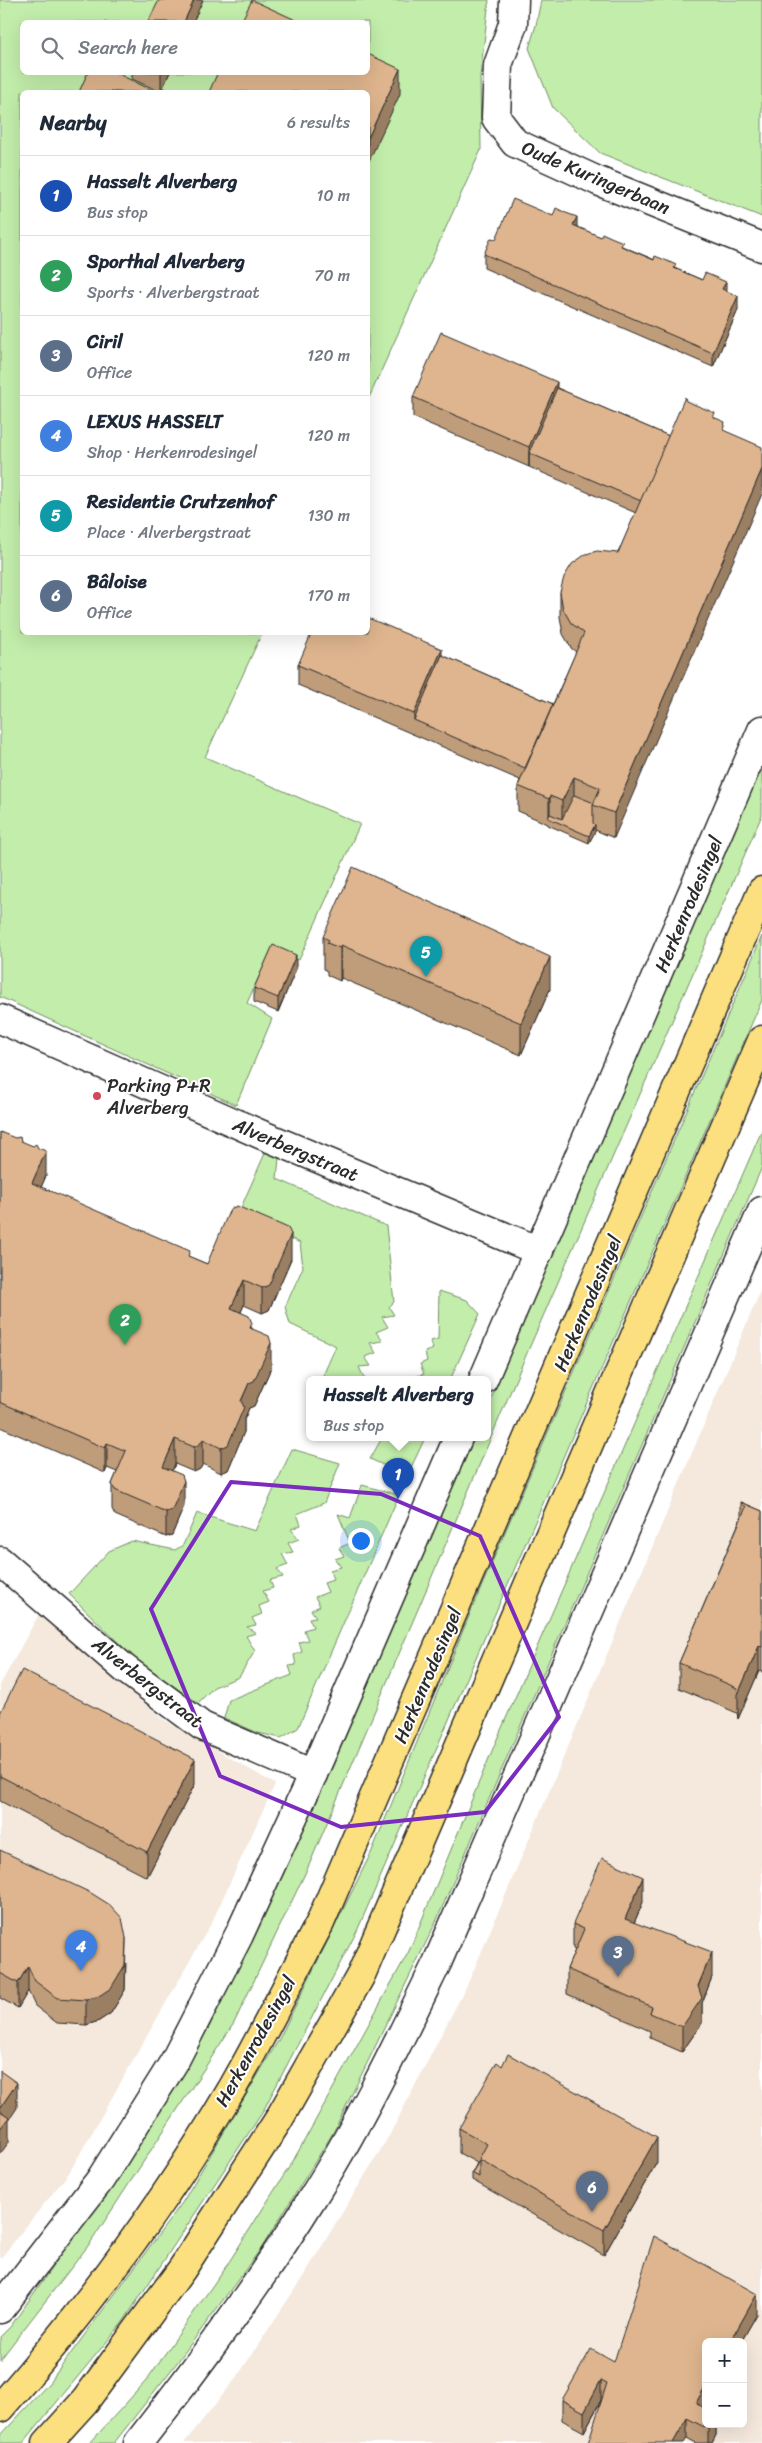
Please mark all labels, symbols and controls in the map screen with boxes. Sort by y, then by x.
search box [20,20,370,75]
text: Search here [78,31,178,64]
icon: search [38,34,66,62]
text: Nearby [40,104,106,142]
text: 6 results [287,108,350,137]
street label: Oude Kuringerbaan [516,131,675,224]
text: Hasselt Alverberg [87,165,237,198]
text: 1 [53,181,59,210]
text: 10 m [317,181,350,210]
text: Bus stop [87,198,148,227]
text: Sporthal Alverberg [87,245,245,278]
text: 2 [51,261,61,290]
text: 70 m [314,261,350,290]
text: Sports · Alverbergstraat [87,278,260,307]
text: Ciril [87,325,123,358]
text: 3 [52,341,60,370]
text: 120 m [307,341,350,370]
text: Office [87,358,132,387]
text: LEXUS HASSELT [87,405,223,438]
text: 4 [51,421,61,450]
text: 120 m [307,421,350,450]
text: Shop · Herkenrodesingel [87,438,257,467]
text: Residentie Crutzenhof [87,485,275,518]
text: 5 [51,501,61,530]
text: 130 m [308,501,350,530]
text: Place · Alverbergstraat [87,518,251,547]
text: Bâloise [87,565,147,598]
text: 6 [51,581,61,610]
text: 170 m [307,581,350,610]
text: Office [87,598,132,627]
street label: Herkenrodesingel [645,830,732,978]
pin: 5 [410,936,442,977]
place label: Parking P+R Alverberg [106,1069,211,1124]
marker: Parking P+R Alverberg [91,1090,103,1102]
street label: Alverbergstraat [227,1108,364,1191]
street label: Herkenrodesingel [544,1229,631,1377]
pin: 2 [109,1304,141,1345]
popup [306,1376,491,1441]
text: Hasselt Alverberg [323,1378,474,1411]
text: Bus stop [323,1411,384,1440]
pin: 1 [382,1458,414,1499]
your location [348,1528,374,1554]
street label: Herkenrodesingel [384,1601,471,1749]
street label: Alverbergstraat [84,1628,211,1737]
pin: 4 [65,1930,97,1971]
pin: 3 [602,1936,634,1977]
street label: Herkenrodesingel [206,1969,305,2113]
pin: 6 [576,2171,608,2212]
map controls [702,2338,747,2428]
button: + [702,2338,747,2383]
button: − [702,2383,747,2428]

